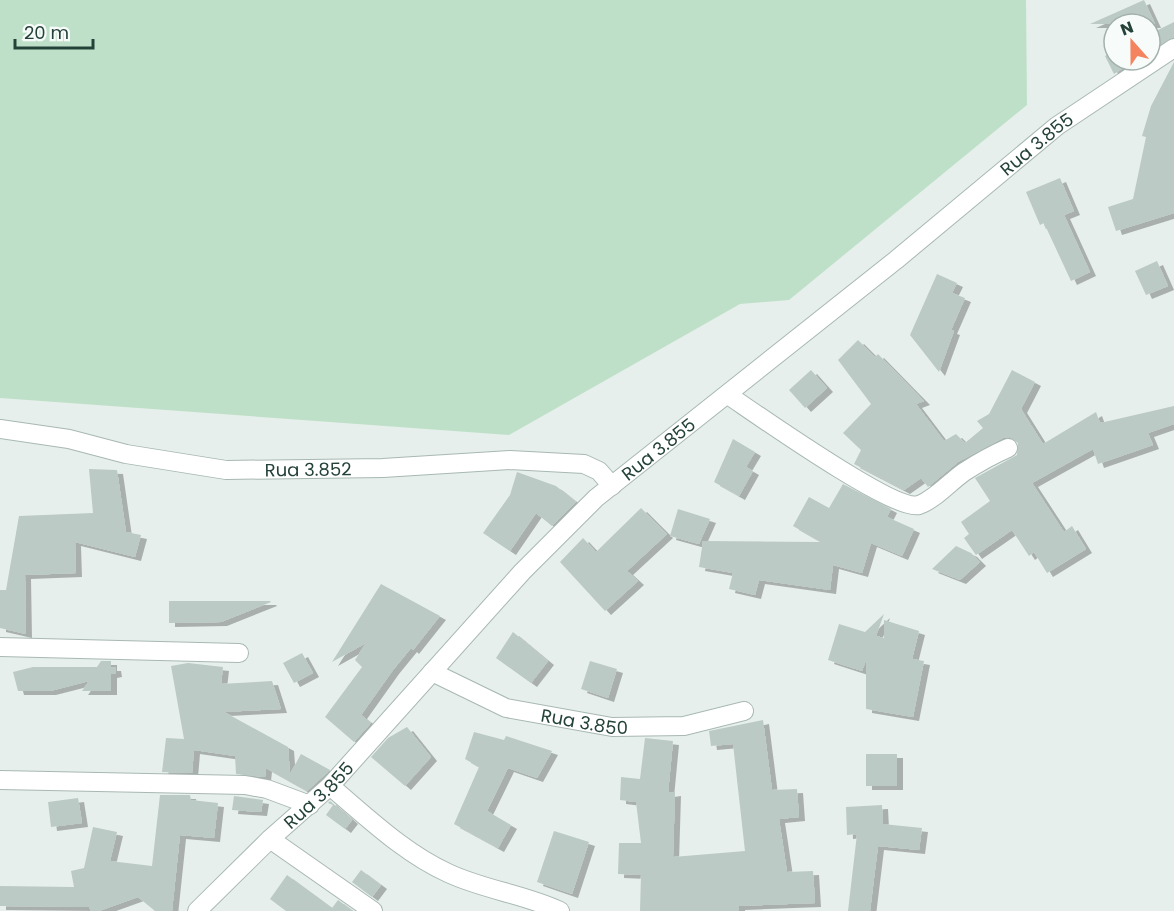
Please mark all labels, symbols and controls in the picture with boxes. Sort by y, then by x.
scale bar [15,12,93,50]
north arrow [1102,12,1162,72]
text: N [1117,16,1137,41]
text: 20 m [24,20,69,45]
street label: Rua 3.855 [994,106,1078,181]
street label: Rua 3.855 [616,412,700,486]
street label: Rua 3.852 [264,456,352,482]
street label: Rua 3.850 [539,702,628,740]
street label: Rua 3.855 [278,756,359,834]

